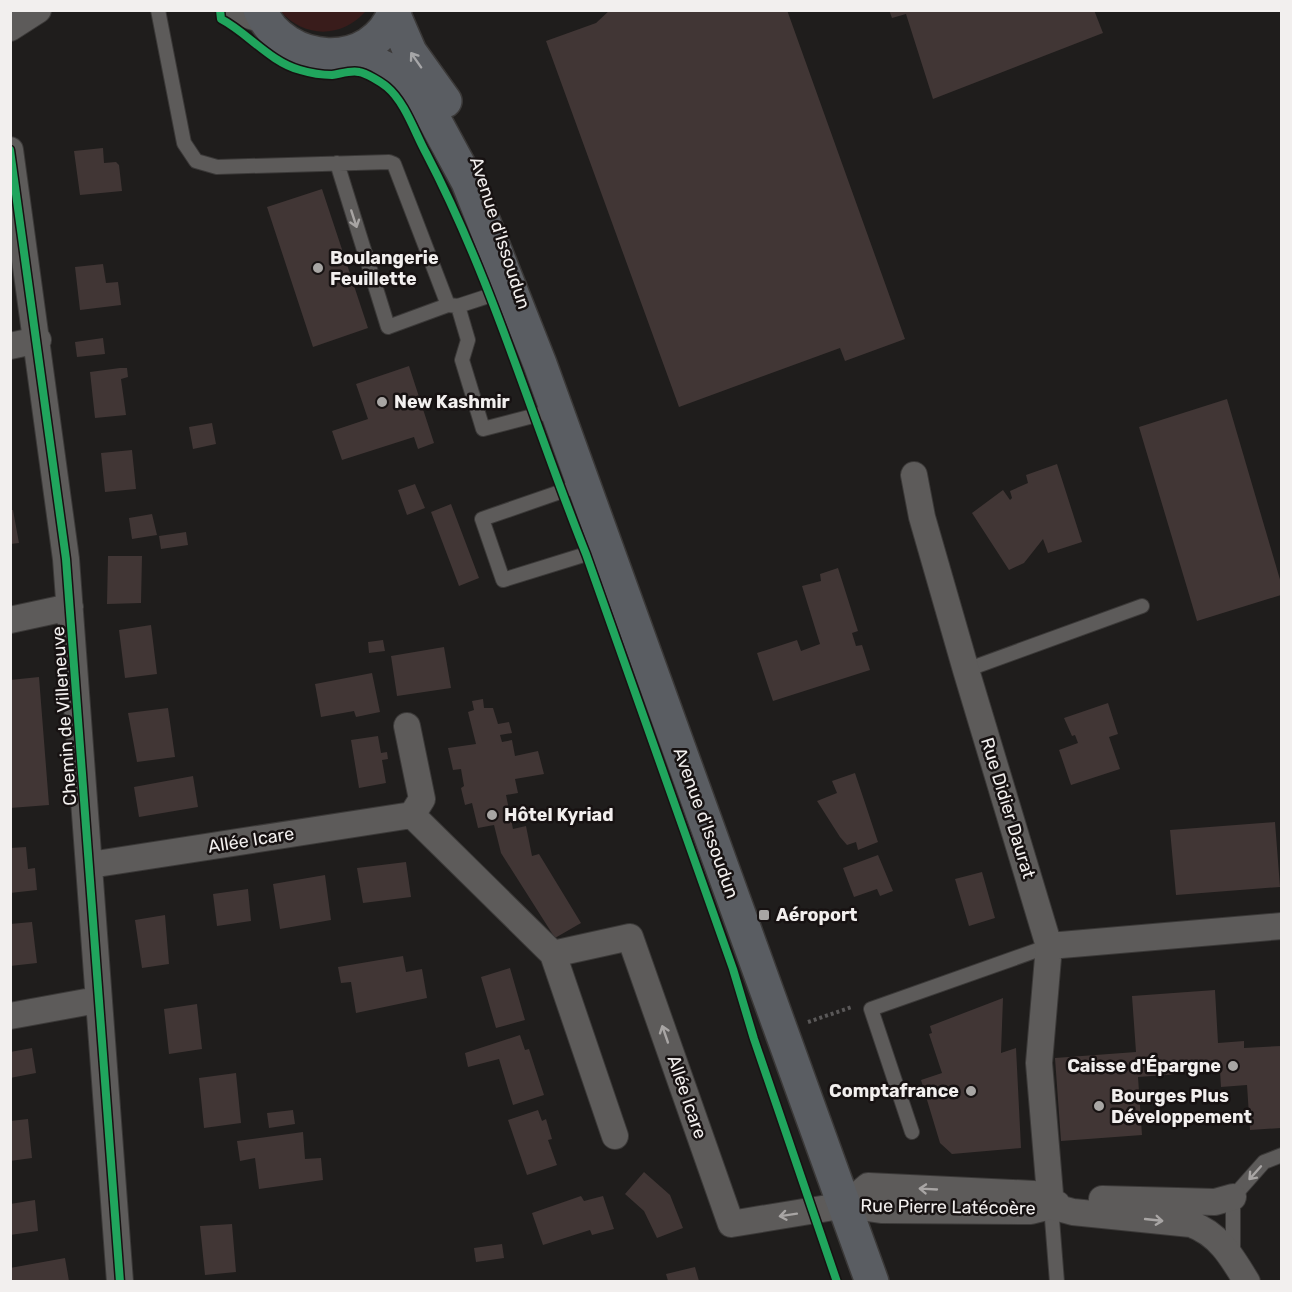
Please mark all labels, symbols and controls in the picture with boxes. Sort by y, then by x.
one-way arrow [410,52,422,69]
street label: Avenue d'Issoudun [465,154,535,312]
one-way arrow [349,209,360,228]
place label: Boulangerie Feuillette [330,247,439,290]
marker: Boulangerie Feuillette [311,261,325,275]
place label: New Kashmir [394,391,510,413]
marker: New Kashmir [375,395,389,409]
street label: Chemin de Villeneuve [47,626,81,806]
street label: Rue Didier Daurat [976,735,1040,881]
street label: Avenue d'Issoudun [668,745,744,901]
place label: Hôtel Kyriad [504,804,614,826]
marker: Hôtel Kyriad [485,808,499,822]
street label: Allée Icare [206,822,296,858]
place label: Aéroport [776,904,857,926]
marker: Aéroport [757,908,771,922]
one-way arrow [658,1025,669,1044]
street label: Allée Icare [662,1052,712,1142]
place label: Caisse d'Épargne [1067,1055,1221,1077]
marker: Caisse d'Épargne [1226,1059,1240,1073]
place label: Comptafrance [829,1080,959,1102]
marker: Comptafrance [964,1084,978,1098]
place label: Bourges Plus Développement [1111,1085,1252,1128]
marker: Bourges Plus Développement [1092,1099,1106,1113]
one-way arrow [1248,1165,1262,1180]
one-way arrow [918,1183,938,1194]
street label: Rue Pierre Latécoère [860,1194,1036,1220]
one-way arrow [778,1209,798,1220]
one-way arrow [1143,1215,1163,1226]

